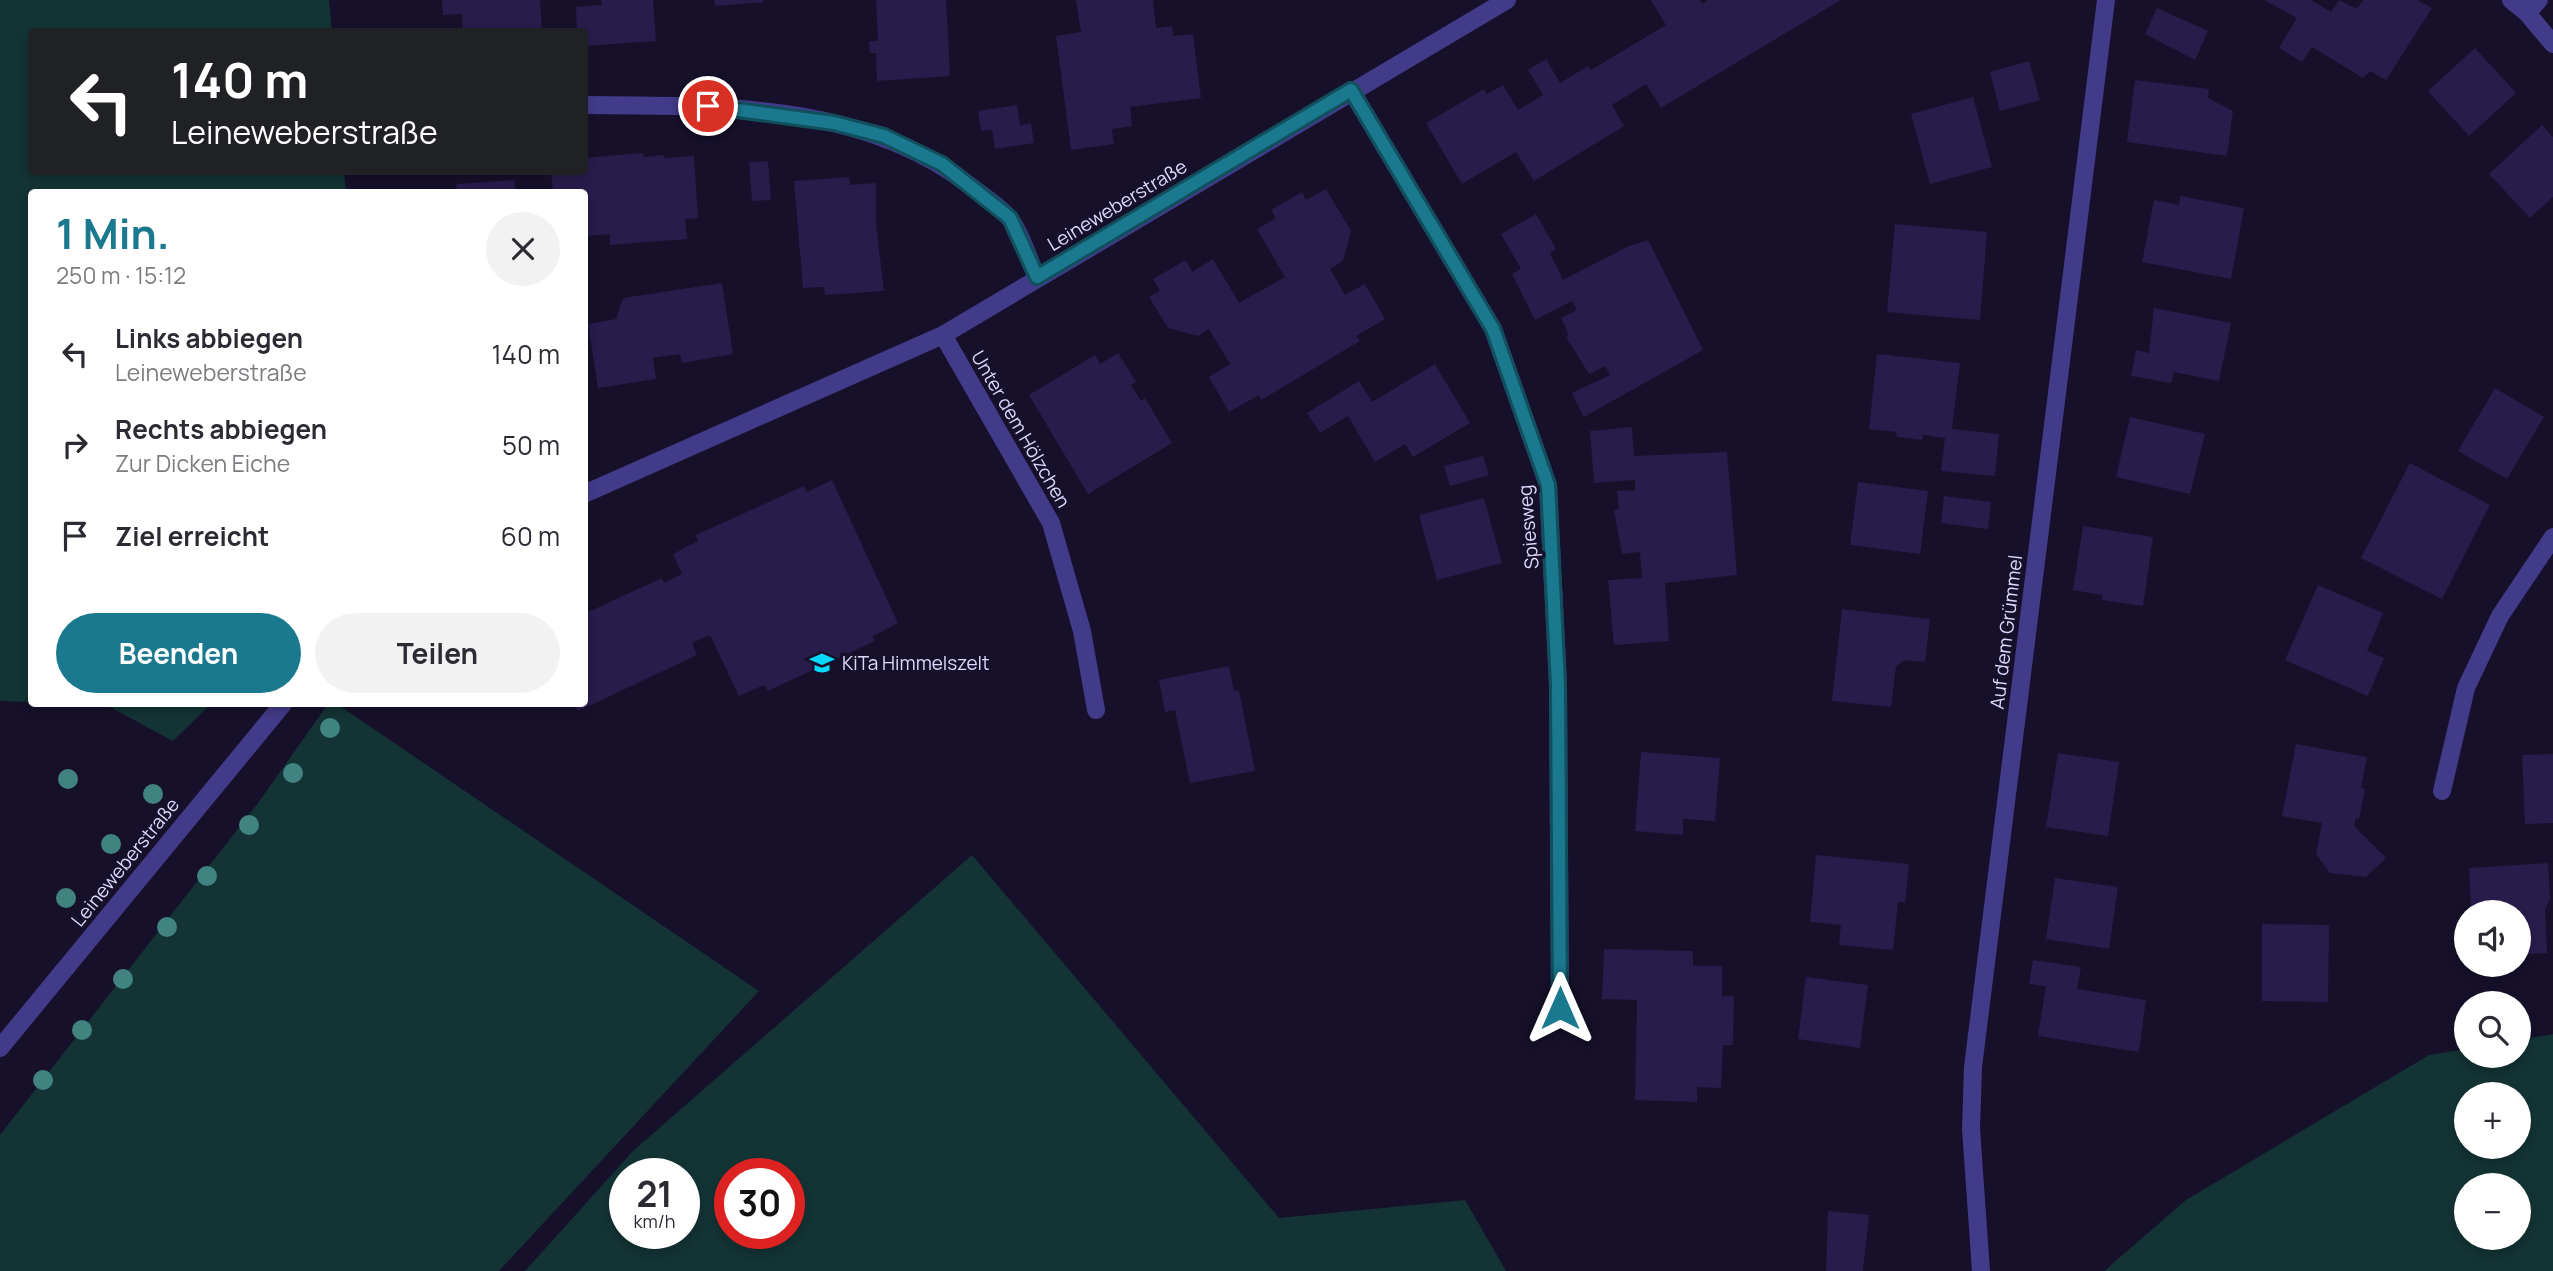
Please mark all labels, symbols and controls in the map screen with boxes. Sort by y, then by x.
text: 140 m [171,46,308,113]
icon: left [56,56,147,147]
pin [678,76,738,136]
icon: arrive [689,87,727,125]
text: Leineweberstraße [171,110,438,154]
street label: Leineweberstraße [1042,153,1192,257]
text: 1 Min. [56,204,170,262]
button: close [486,212,560,286]
text: 250 m · 15:12 [56,259,186,291]
text: Links abbiegen [115,320,303,356]
icon: left [56,335,94,373]
text: 140 m [491,336,560,372]
street label: Unter dem Hölzchen [965,346,1077,512]
text: Leineweberstraße [115,356,307,388]
text: Rechts abbiegen [115,411,327,447]
icon: right [56,426,94,464]
text: 50 m [502,427,560,463]
text: Zur Dicken Eiche [115,447,290,479]
street label: Spiesweg [1511,484,1545,570]
icon: arrive [56,517,94,555]
text: Ziel erreicht [115,518,269,554]
text: 60 m [501,518,560,554]
street label: Auf dem Grümmel [1984,553,2028,711]
button: Beenden [56,613,301,693]
button: Teilen [315,613,560,693]
school or university icon: KiTa Himmelszelt [808,649,836,677]
place label: KiTa Himmelszelt [842,650,990,676]
street label: Leineweberstraße [65,792,185,932]
map controls [2454,900,2531,1250]
button: sound [2454,900,2531,977]
position arrow [1523,971,1597,1045]
button: search [2454,991,2531,1068]
button: + [2454,1082,2531,1159]
speed limit sign: 30 [714,1158,805,1249]
text: 21 [636,1170,673,1218]
button: − [2454,1173,2531,1250]
text: km/h [634,1209,675,1233]

